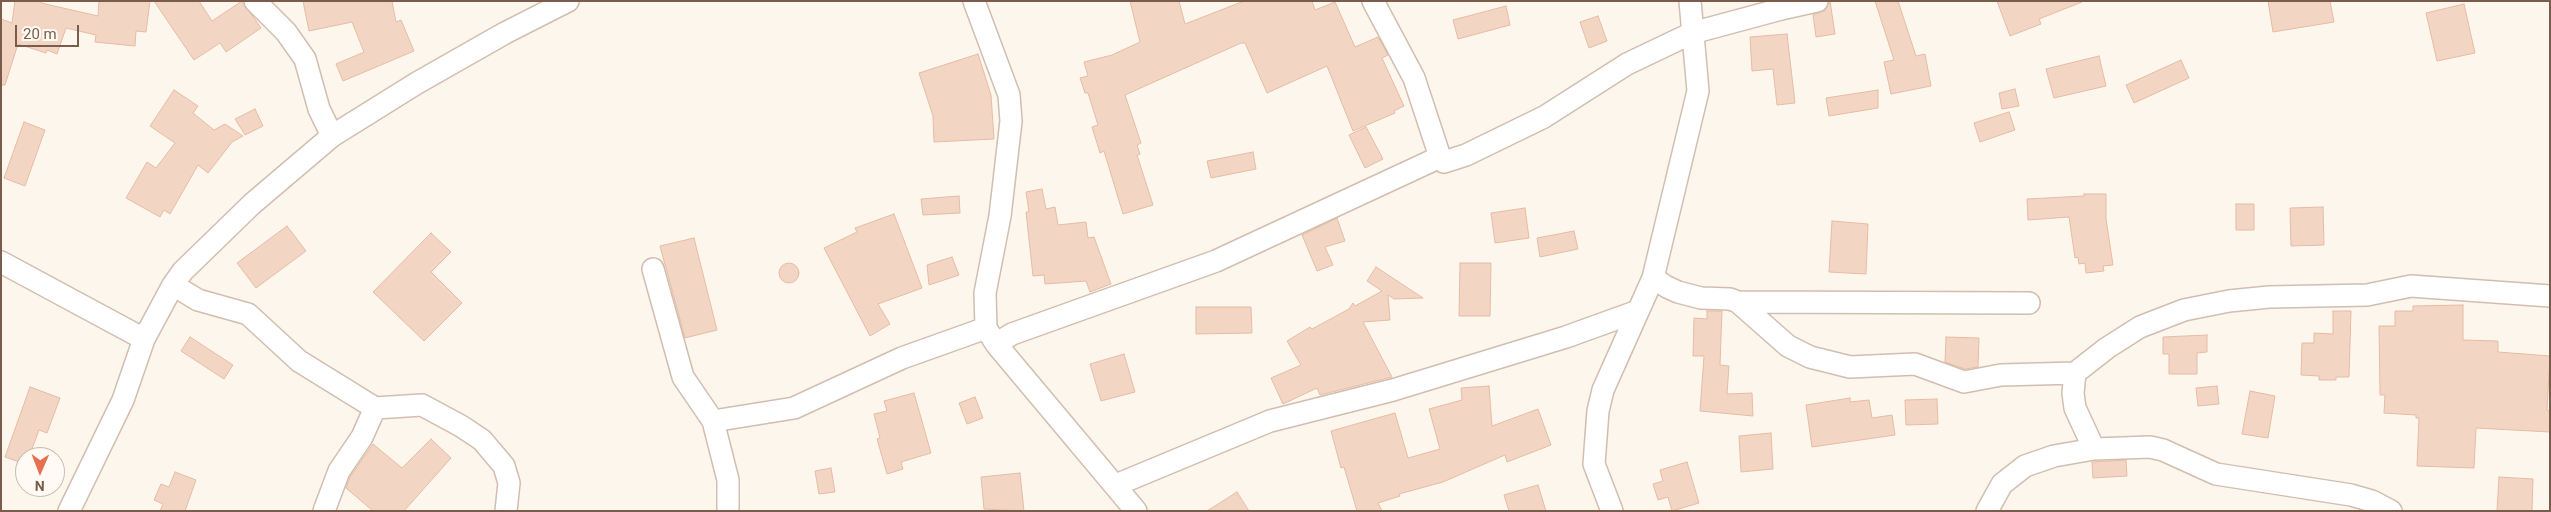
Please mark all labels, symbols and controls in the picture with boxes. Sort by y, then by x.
scale bar [18,15,81,47]
text: 20 m [23,25,57,43]
north arrow [15,447,65,497]
text: N [35,478,45,494]

